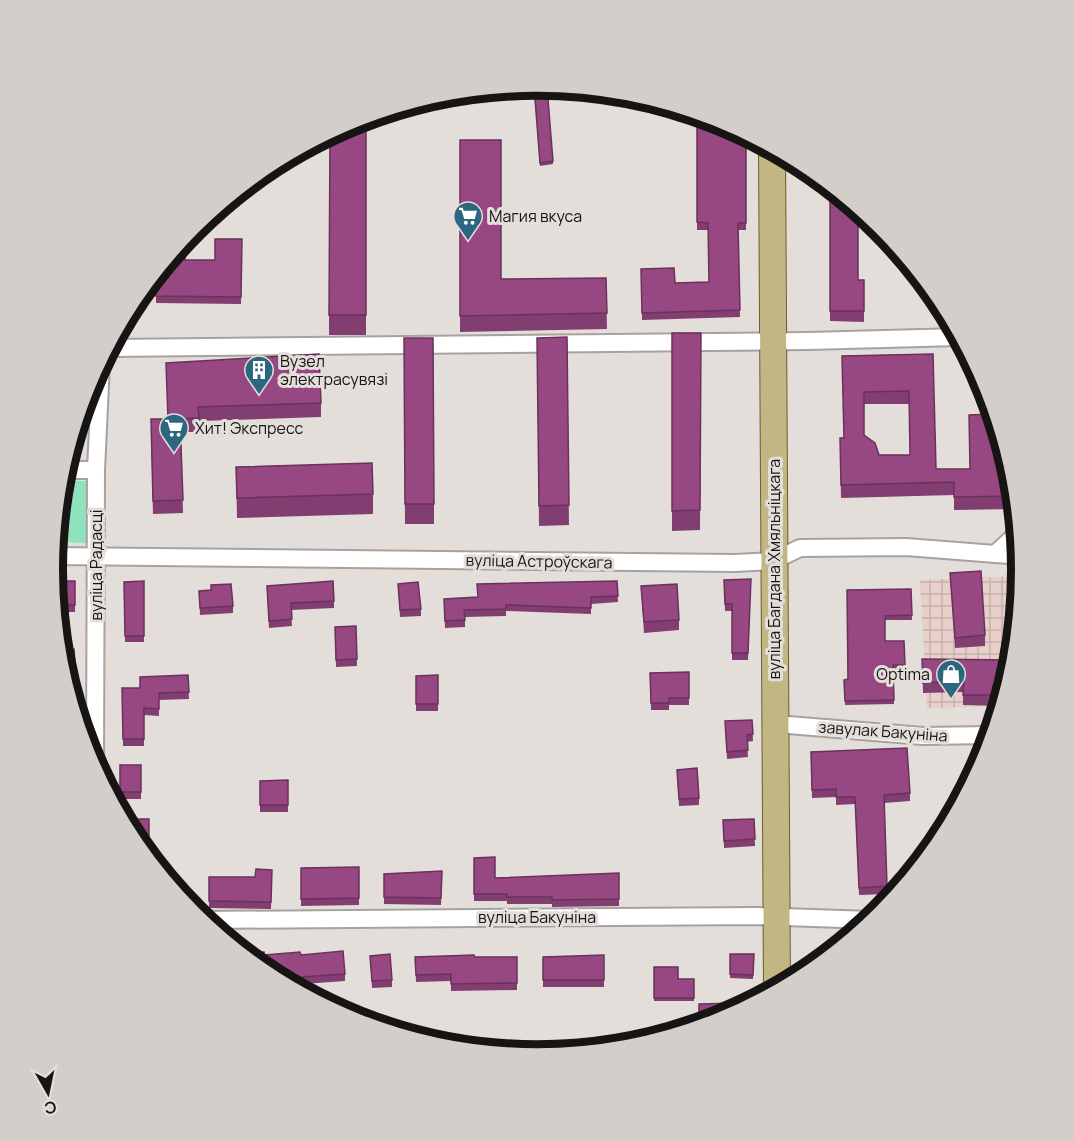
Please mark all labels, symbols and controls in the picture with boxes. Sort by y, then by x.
supermarket icon: Магия вкуса [452,200,484,242]
place label: Магия вкуса [489,205,582,227]
place label: Вузел электрасувязі [280,350,388,390]
building icon: Вузел электрасувязі [243,354,275,396]
supermarket icon: Хит! Экспресс [158,412,190,454]
place label: Хит! Экспресс [195,417,304,439]
street label: вуліца Багдана Хмяльніцкага [763,459,785,679]
street label: вуліца Радасці [85,509,107,621]
street label: вуліца Астроўскага [465,549,613,573]
shop icon: Optima [935,658,967,700]
place label: Optima [876,663,930,685]
street label: завулак Бакуніна [818,716,948,746]
street label: вуліца Бакуніна [478,906,596,928]
north arrow [18,1063,78,1123]
text: С [43,1096,58,1120]

